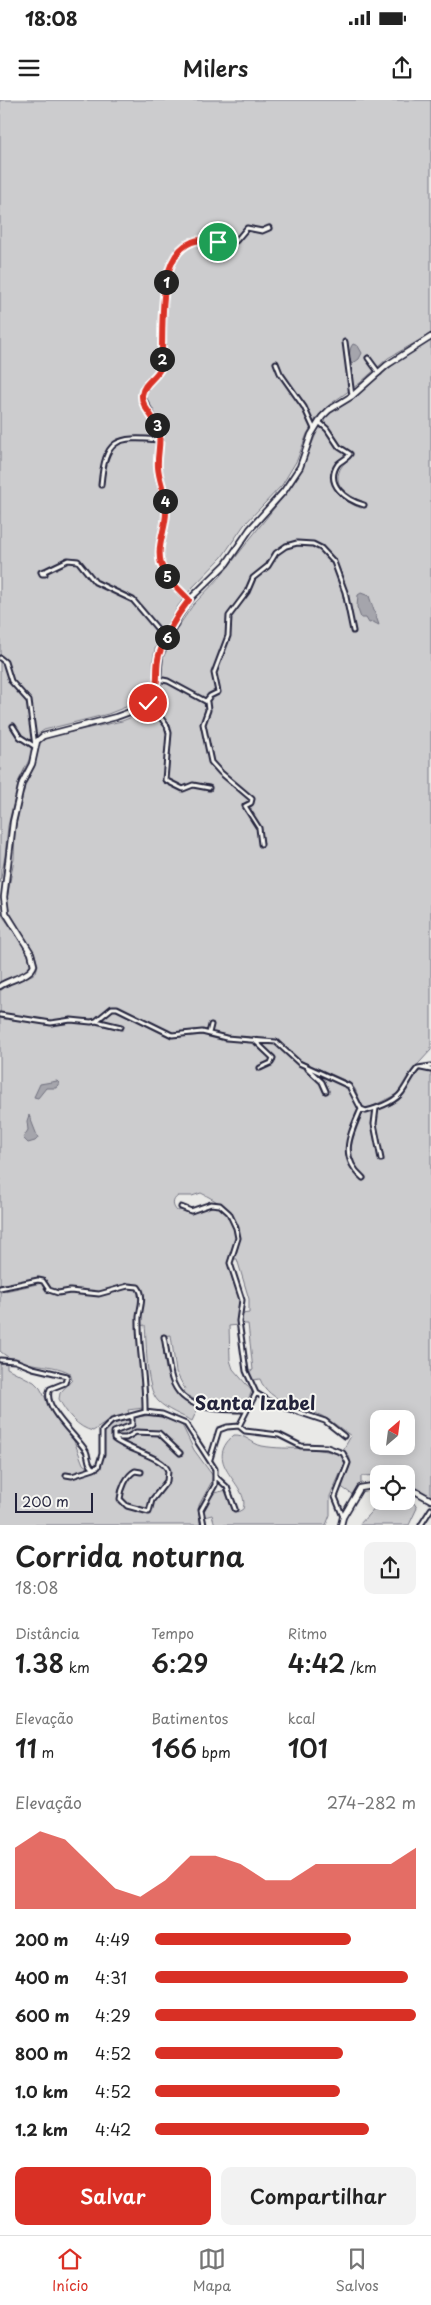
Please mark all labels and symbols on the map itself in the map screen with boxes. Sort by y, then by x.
pin [197,221,239,263]
pin: 1 [154,270,178,294]
pin: 2 [150,346,174,372]
pin: 3 [144,412,170,438]
pin: 4 [152,488,178,514]
pin: 5 [154,564,180,588]
pin: 6 [154,624,180,650]
pin [127,682,169,724]
district label: Santa Izabel [195,1388,315,1416]
north arrow [370,1410,415,1455]
scale bar [15,1490,92,1513]

